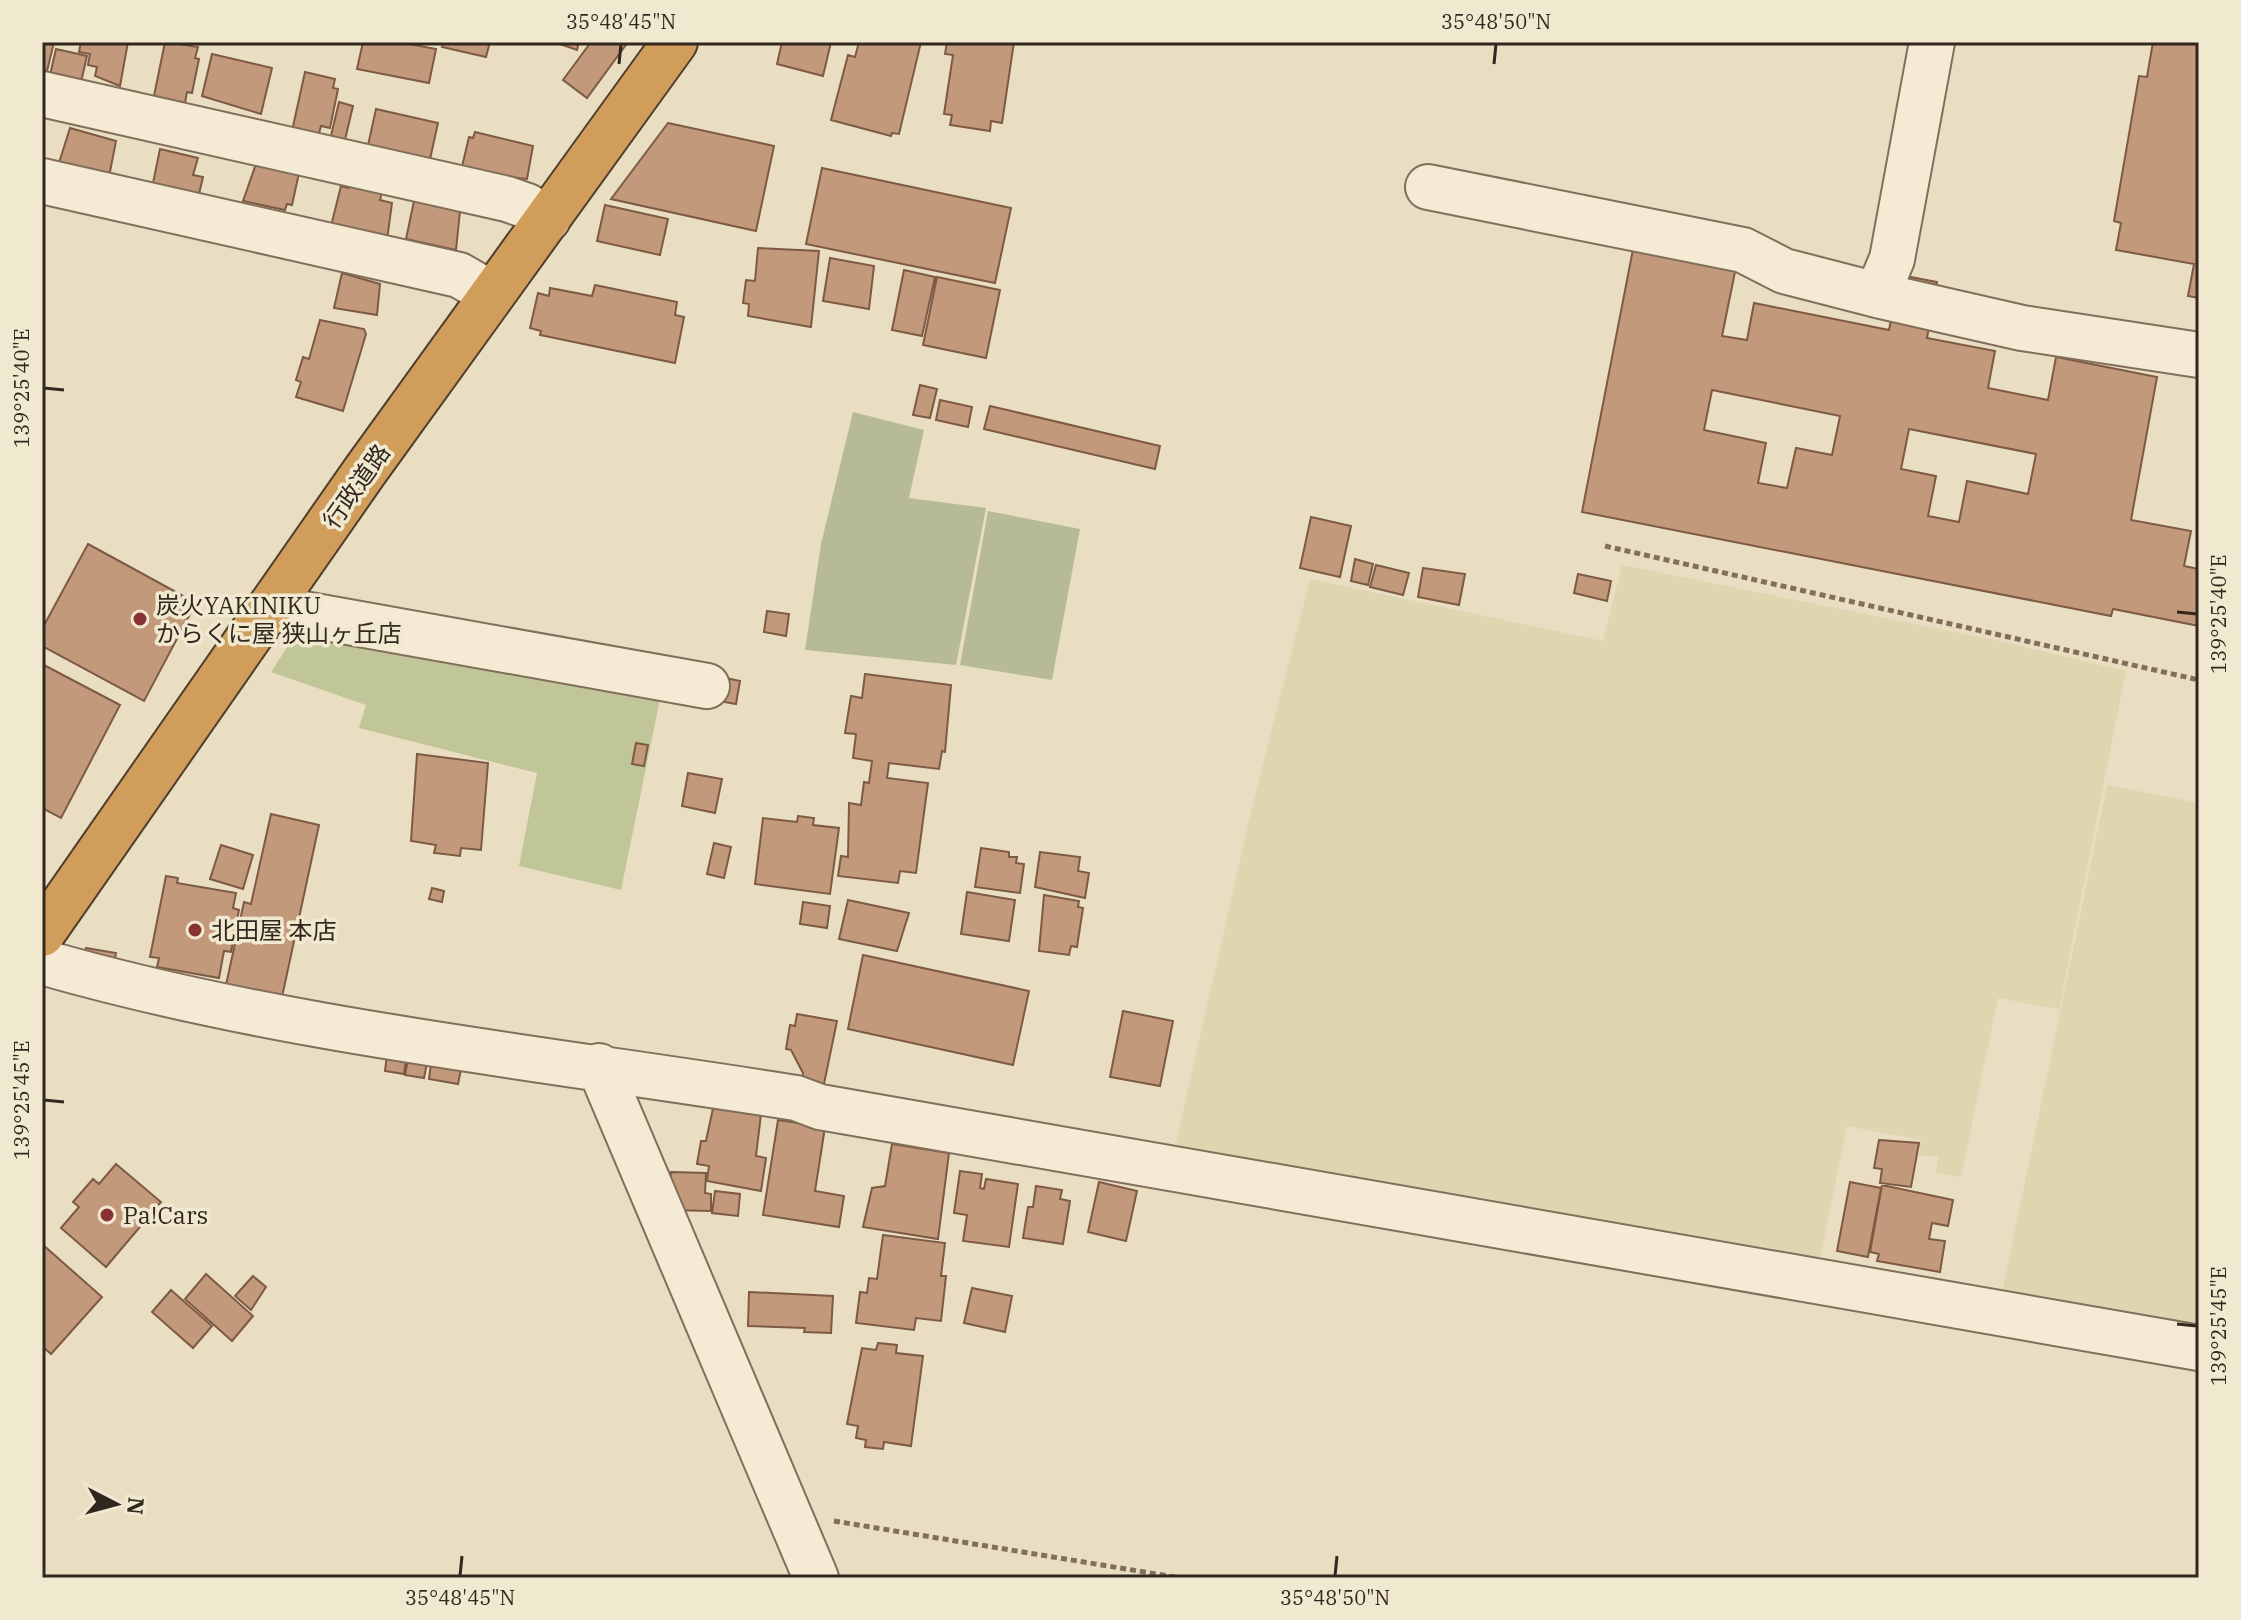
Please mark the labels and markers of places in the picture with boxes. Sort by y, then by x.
place label: 炭火YAKINIKU からくに屋 狭山ヶ丘店 [156,589,402,649]
marker: 炭火YAKINIKU からくに屋 狭山ヶ丘店 [131,610,149,628]
place label: 北田屋 本店 [211,914,337,946]
marker: 北田屋 本店 [186,921,204,939]
place label: Pa!Cars [123,1199,208,1231]
marker: Pa!Cars [98,1206,116,1224]

